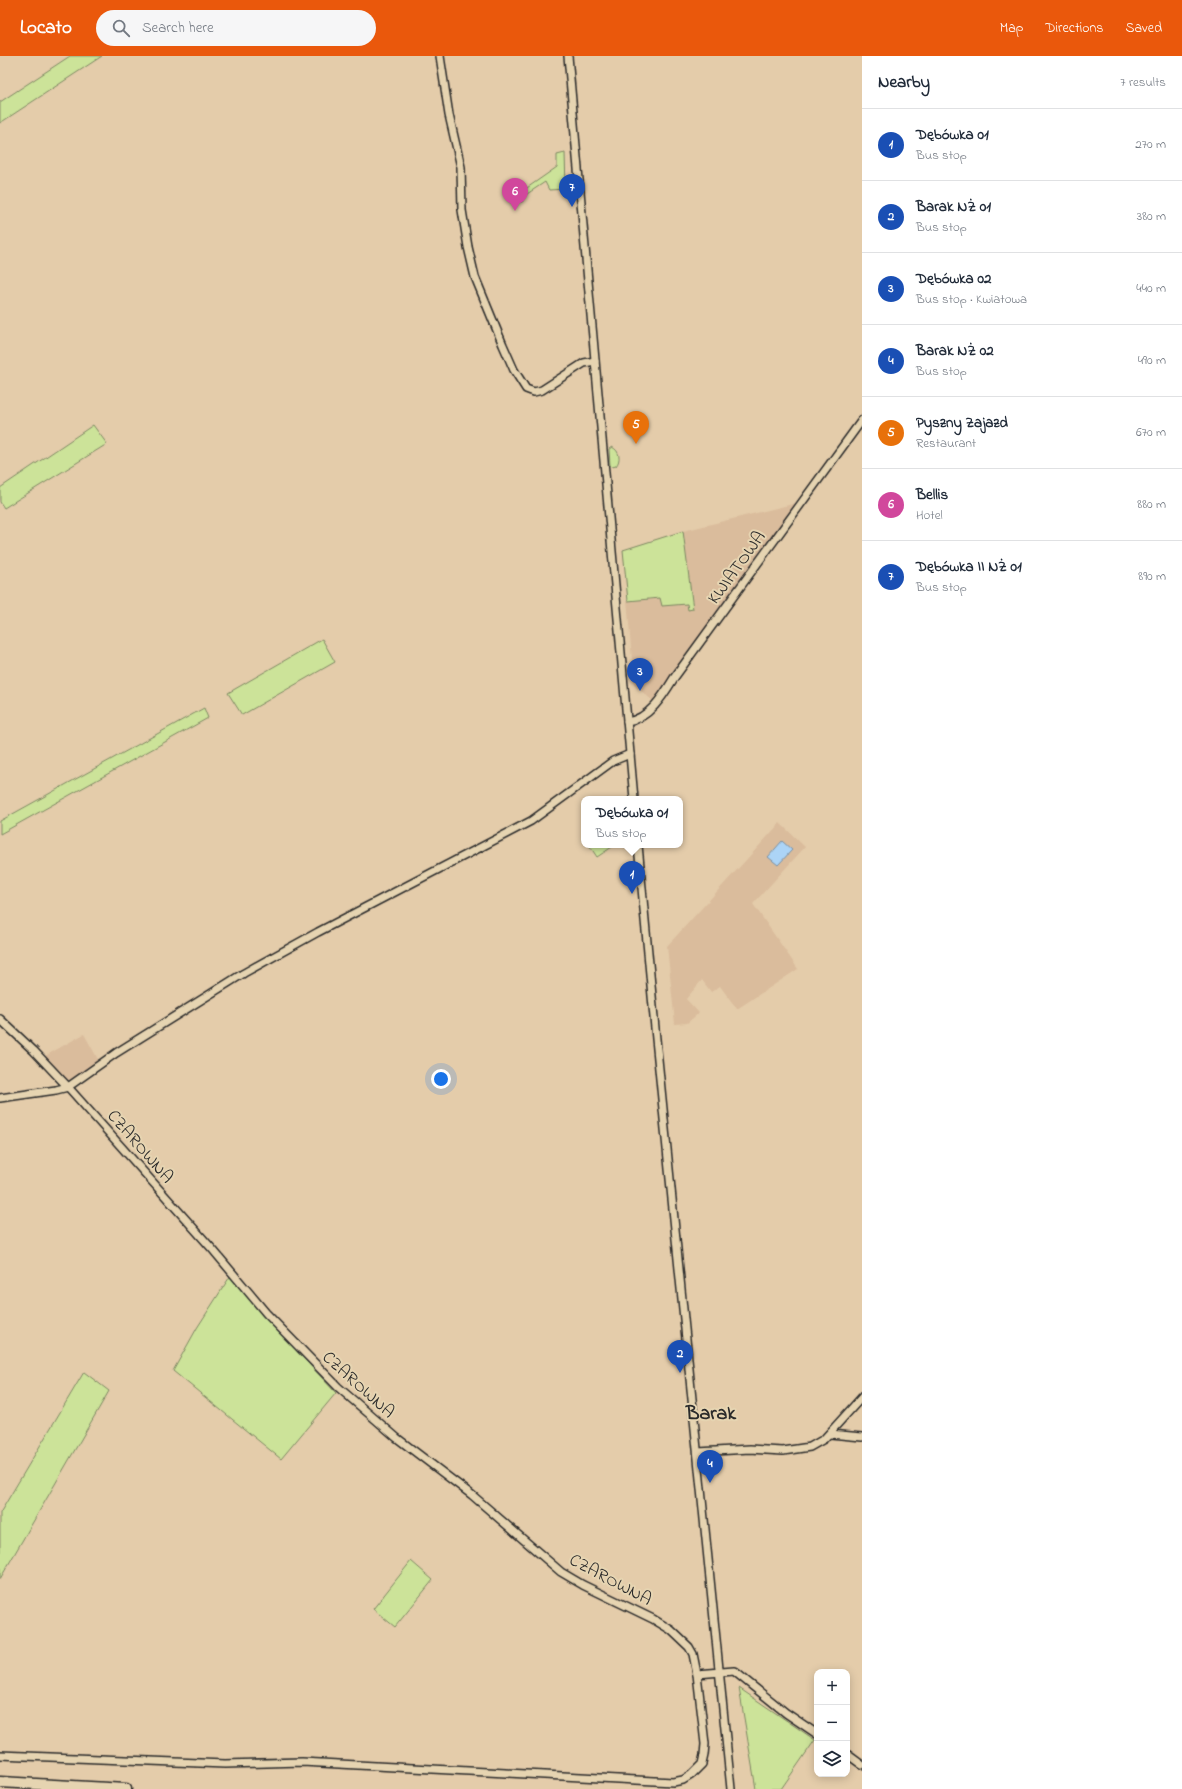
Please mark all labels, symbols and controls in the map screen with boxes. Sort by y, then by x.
search box [96,10,376,46]
text: Locato [20,15,72,42]
icon: search [110,17,132,39]
text: Search here [142,17,214,39]
text: Map [1000,18,1023,39]
text: Directions [1045,18,1103,39]
text: Saved [1125,18,1162,39]
text: Nearby [878,70,930,95]
text: 7 results [1120,73,1166,92]
text: Dębówka 01 [916,124,989,146]
text: 1 [889,135,893,154]
text: 270 m [1135,135,1166,154]
text: Bus stop [916,146,967,165]
pin: 7 [559,174,585,207]
pin: 6 [502,178,528,211]
text: Barak NŻ 01 [916,196,991,218]
text: 2 [888,207,894,226]
text: 380 m [1137,207,1166,226]
text: Bus stop [916,218,967,237]
text: Dębówka 02 [916,268,991,290]
text: 3 [888,279,894,298]
text: 440 m [1136,279,1166,298]
text: Bus stop · Kwiatowa [916,290,1027,309]
text: Barak NŻ 02 [916,340,994,362]
text: 4 [888,351,894,370]
text: 490 m [1138,351,1166,370]
text: Bus stop [916,362,967,381]
pin: 5 [623,411,649,444]
text: Pyszny Zajazd [916,412,1008,434]
text: 5 [887,423,895,442]
text: 670 m [1136,423,1166,442]
text: Restaurant [916,434,976,453]
text: Bellis [916,484,948,506]
text: 6 [888,495,894,514]
text: 880 m [1137,495,1166,514]
text: Hotel [916,506,943,525]
street label: KWIATOWA [702,526,773,610]
text: Dębówka II NŻ 01 [916,556,1022,578]
text: 7 [888,567,894,586]
text: 890 m [1138,567,1166,586]
text: Bus stop [916,578,967,597]
pin: 3 [627,658,653,691]
popup [581,796,683,848]
text: Dębówka 01 [596,802,668,824]
text: Bus stop [596,824,647,843]
pin: 1 [619,861,645,894]
your location [431,1069,451,1089]
street label: CZAROWNA [100,1105,179,1190]
pin: 2 [667,1340,693,1373]
street label: CZAROWNA [315,1346,400,1425]
district label: Barak [685,1400,737,1429]
pin: 4 [697,1450,723,1483]
street label: CZAROWNA [564,1548,656,1613]
map controls [814,1669,850,1777]
button: + [814,1669,850,1705]
button: − [814,1705,850,1741]
button: layers [814,1741,850,1777]

